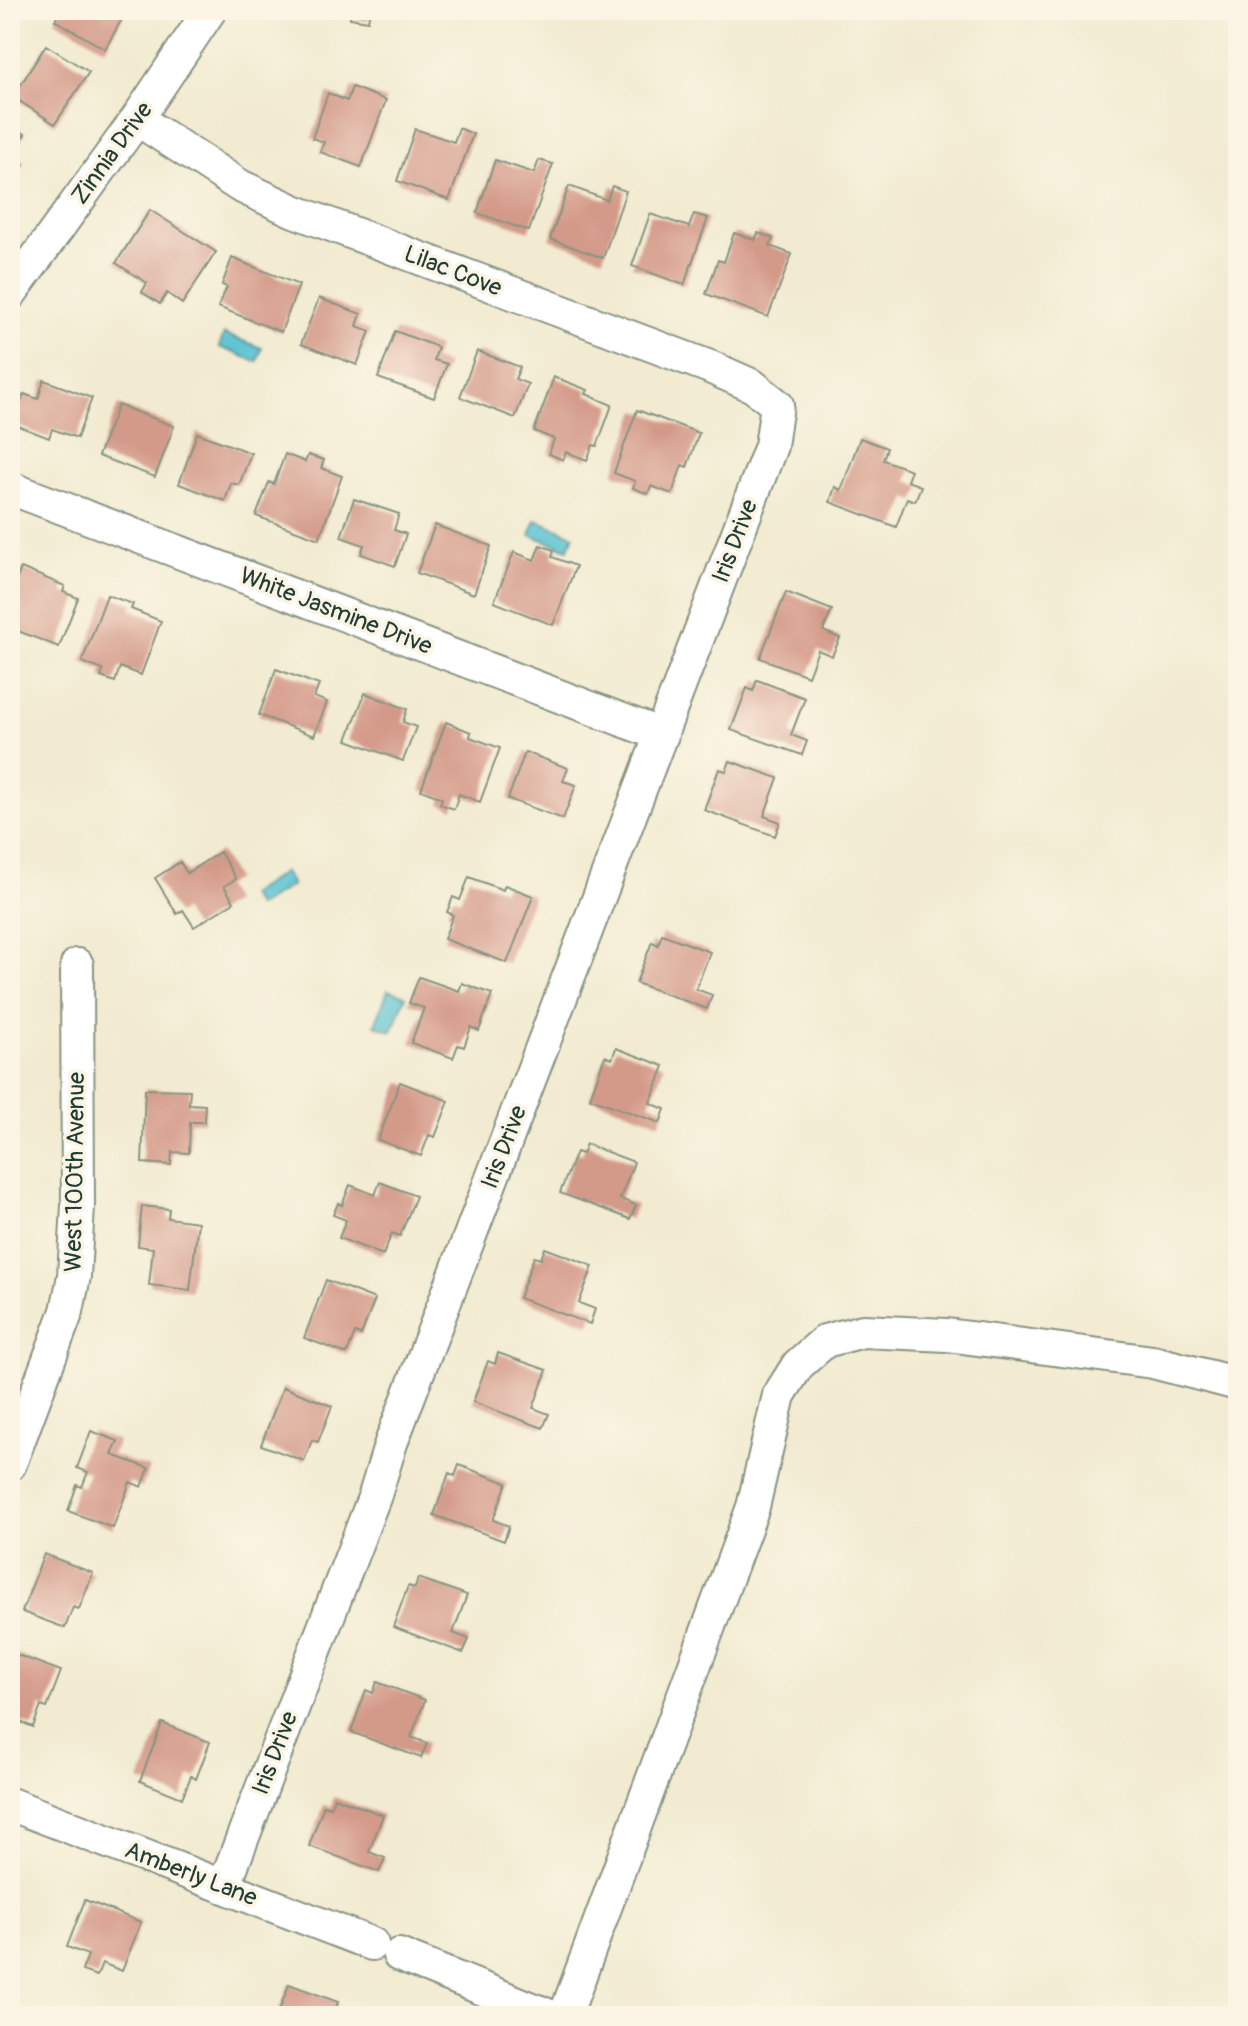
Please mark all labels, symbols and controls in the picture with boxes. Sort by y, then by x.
street label: Zinnia Drive [65,96,159,210]
street label: Lilac Cove [400,239,506,303]
street label: Iris Drive [706,495,764,587]
street label: White Jasmine Drive [236,561,436,661]
street label: West 100th Avenue [59,1072,91,1272]
street label: Iris Drive [475,1101,533,1193]
street label: Iris Drive [246,1707,304,1799]
street label: Amberly Lane [121,1836,261,1913]

